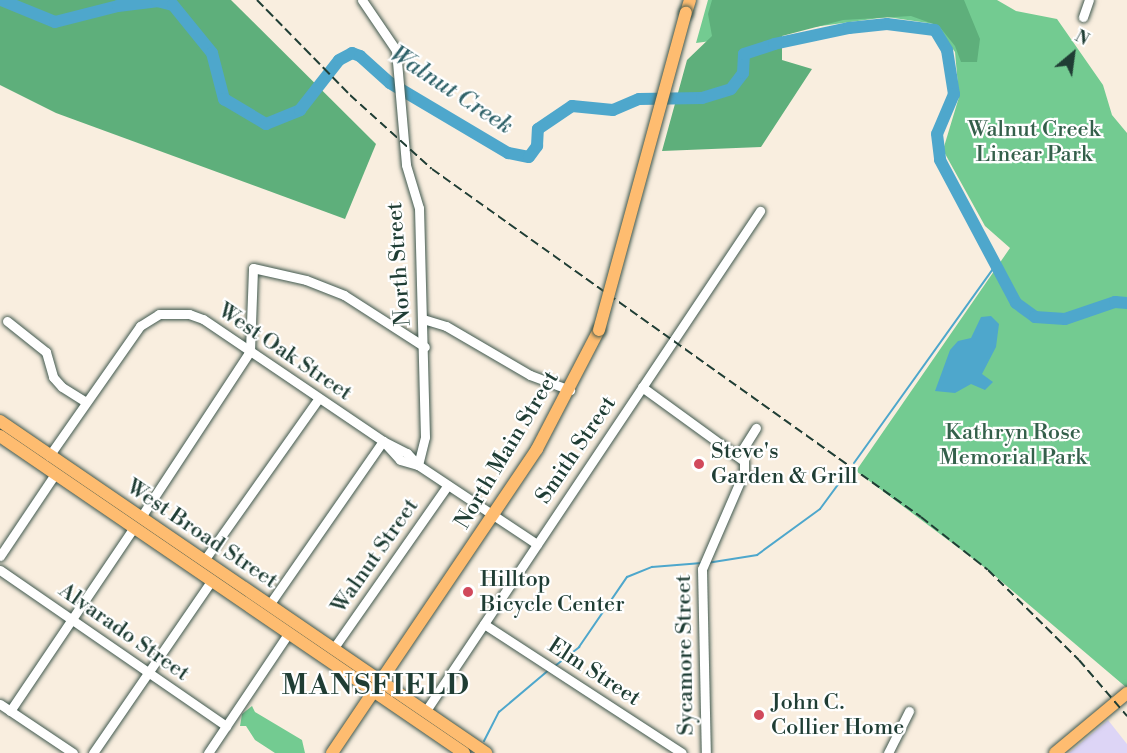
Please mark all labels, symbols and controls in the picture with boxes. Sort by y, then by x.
north arrow [1043,24,1103,84]
text: N [1071,26,1092,50]
water label: Walnut Creek [384,41,518,141]
park label: Walnut Creek Linear Park [968,116,1100,168]
street label: North Street [382,201,416,327]
street label: West Oak Street [213,297,357,407]
street label: North Main Street [449,366,565,534]
street label: Smith Street [530,391,622,509]
park label: Kathryn Rose Memorial Park [939,419,1087,470]
place label: Steve's Garden & Grill [711,438,857,490]
marker: Steve's Garden & Grill [692,457,706,471]
street label: West Broad Street [121,474,283,594]
street label: Walnut Street [326,494,424,618]
place label: Hilltop Bicycle Center [480,566,625,618]
street label: Sycamore Street [670,574,700,736]
street label: Alvarado Street [54,577,194,687]
marker: Hilltop Bicycle Center [461,585,475,599]
street label: Elm Street [543,632,645,712]
district label: MANSFIELD [282,669,470,703]
place label: John C. Collier Home [771,689,904,740]
marker: John C. Collier Home [752,708,766,722]

